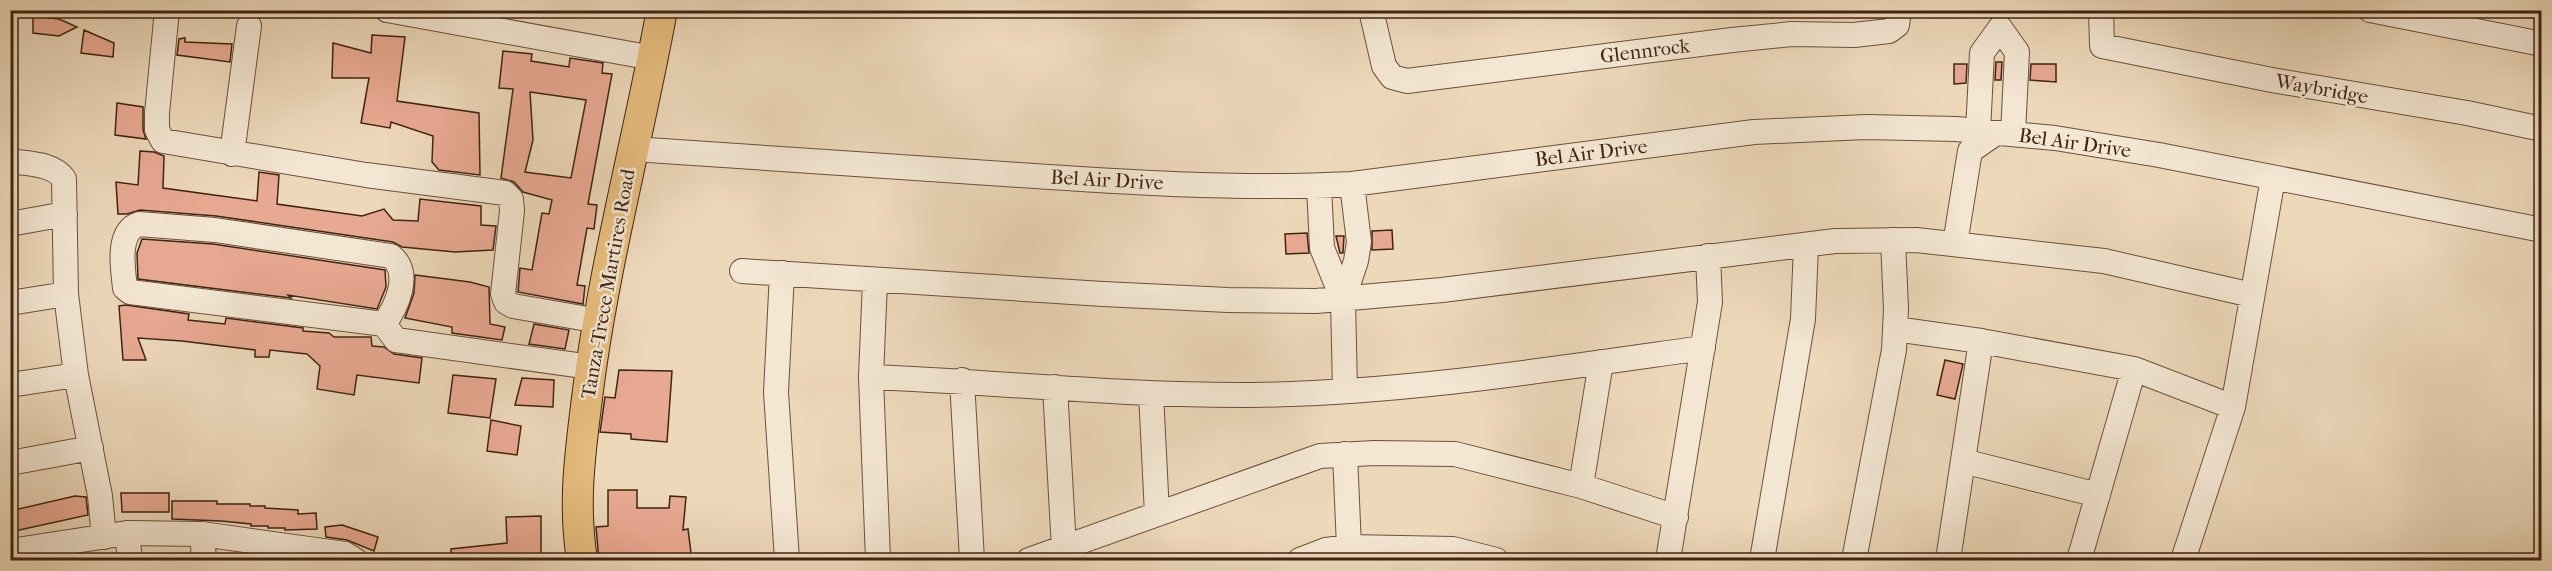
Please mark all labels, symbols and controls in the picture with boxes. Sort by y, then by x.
street label: Glennrock [1599,34,1692,68]
street label: Waybridge [2273,69,2370,108]
street label: Bel Air Drive [2017,124,2133,162]
street label: Bel Air Drive [1533,135,1649,171]
street label: Tanza-Trece Martires Road [576,166,640,401]
street label: Bel Air Drive [1050,166,1164,194]

